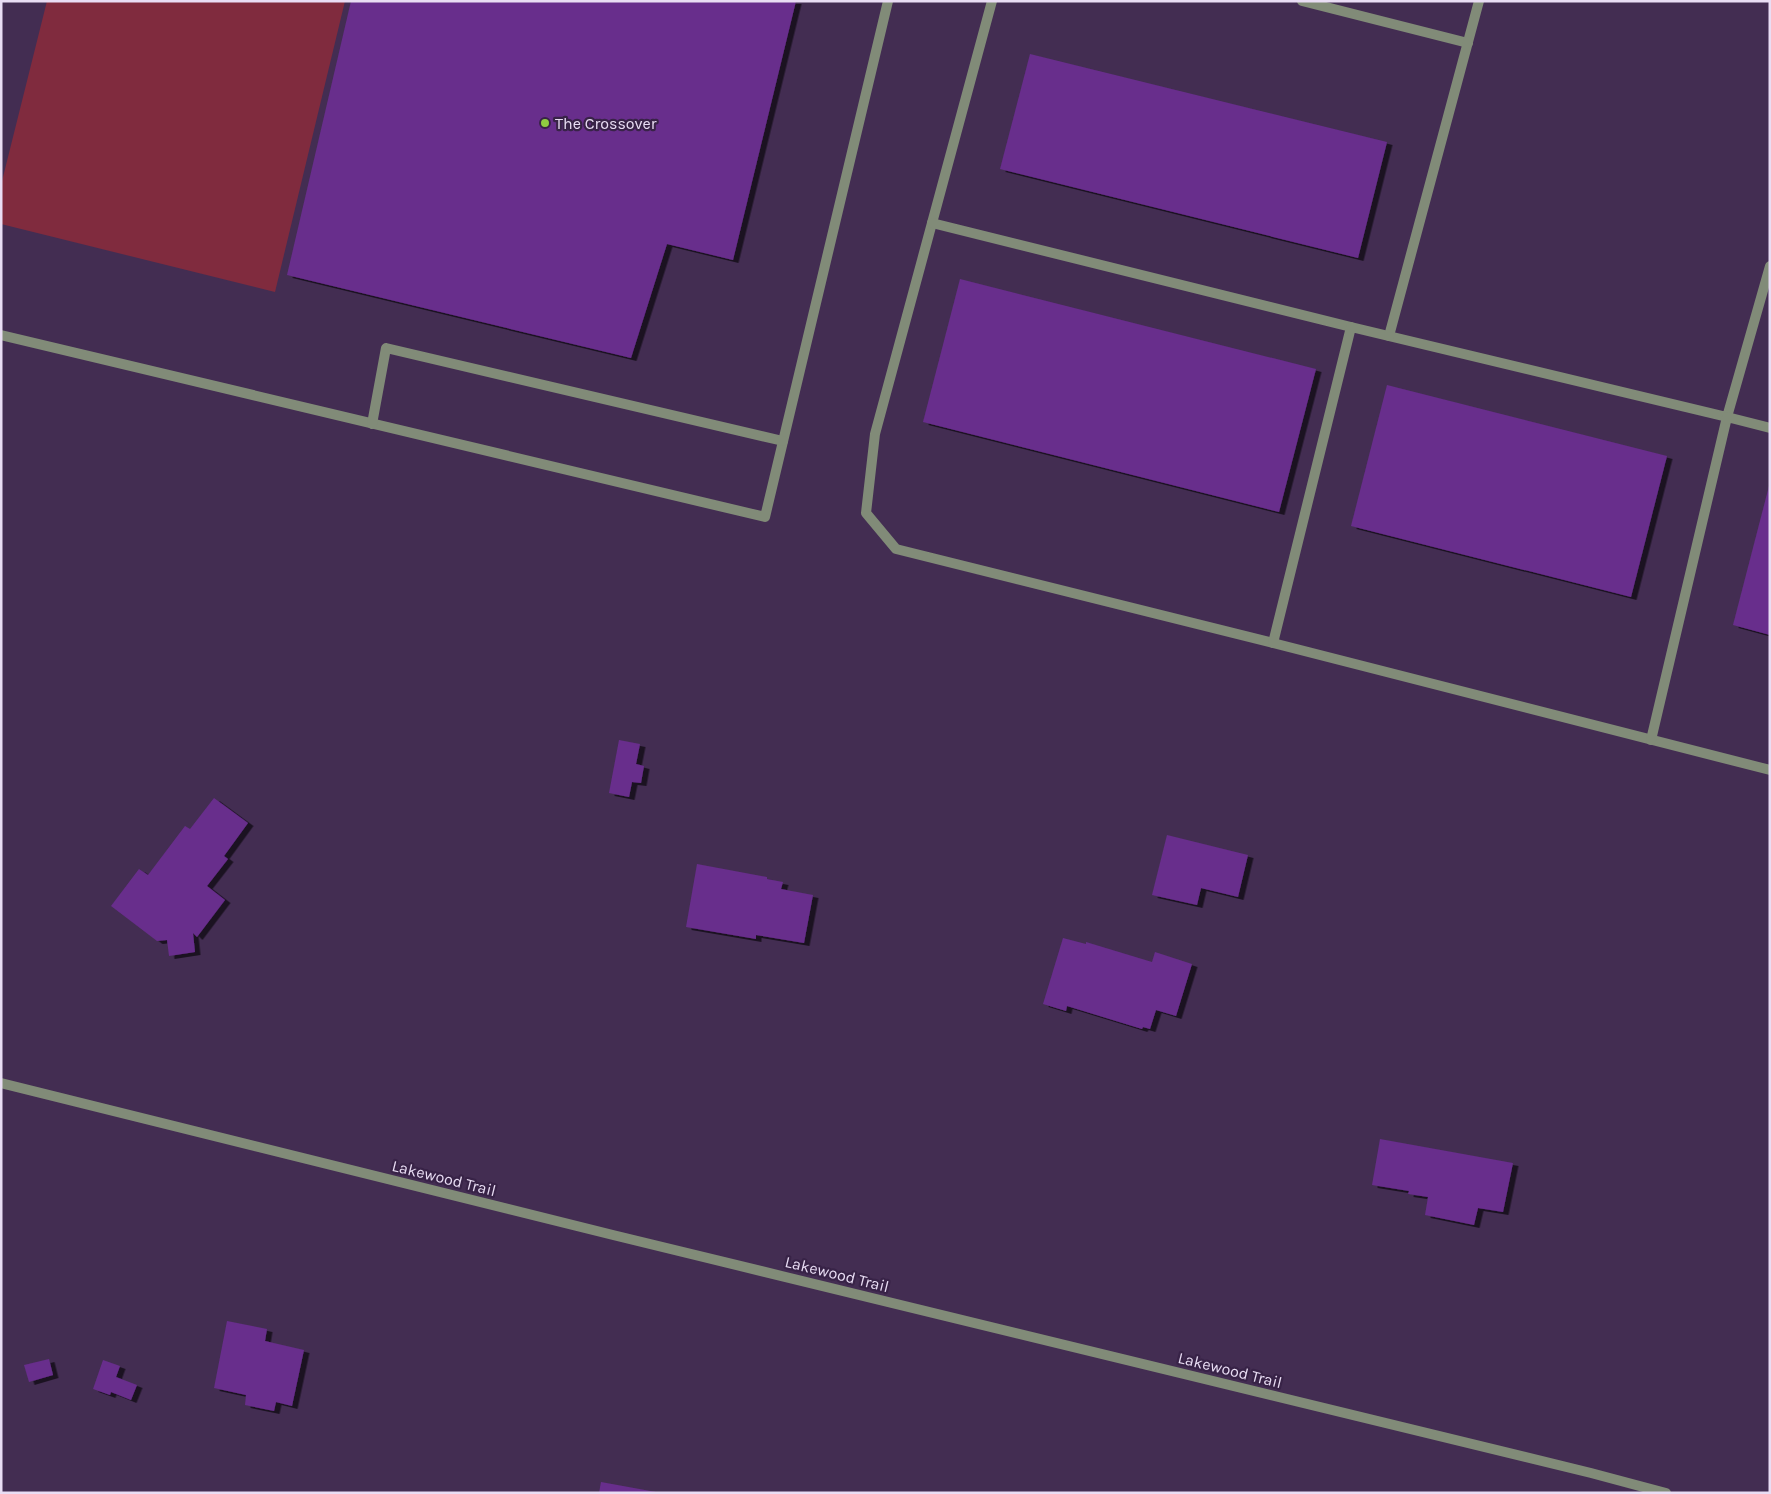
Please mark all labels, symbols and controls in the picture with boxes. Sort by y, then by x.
place label: The Crossover [555,114,657,133]
marker: The Crossover [539,117,551,129]
street label: Lakewood Trail [390,1156,498,1200]
street label: Lakewood Trail [783,1252,891,1296]
street label: Lakewood Trail [1176,1348,1284,1392]

